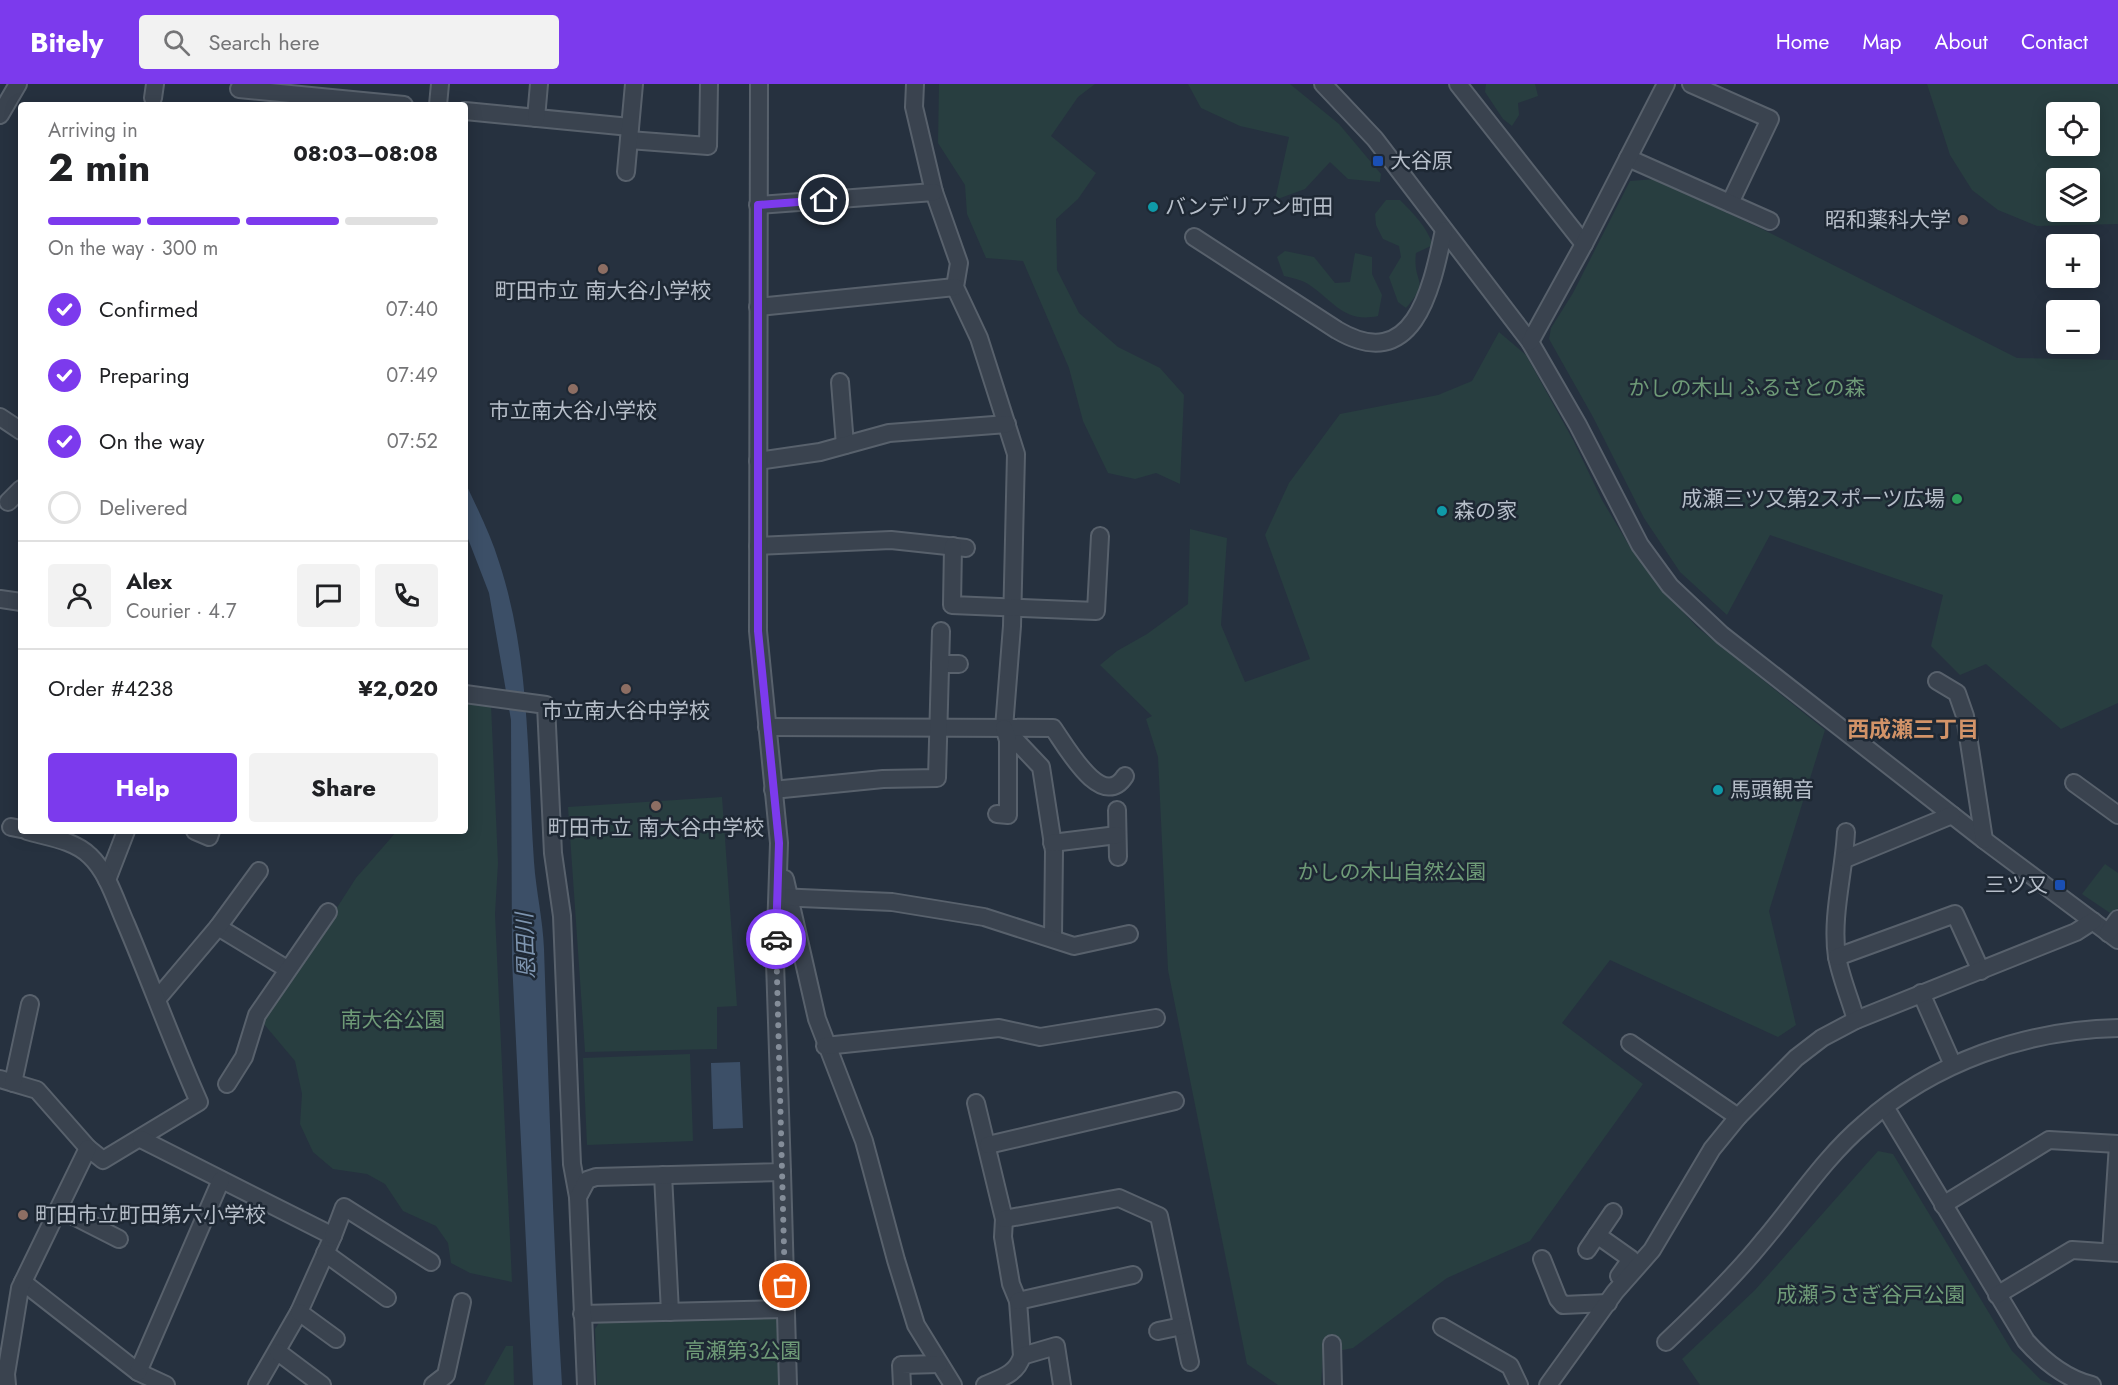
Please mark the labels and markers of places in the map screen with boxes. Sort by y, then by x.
place label: 大谷原 [1390,146,1453,176]
marker: 大谷原 [1371,154,1385,168]
pin [798,174,849,225]
place label: バンデリアン町田 [1165,192,1333,222]
marker: バンデリアン町田 [1146,200,1160,214]
place label: 昭和薬科大学 [1825,205,1951,235]
marker: 昭和薬科大学 [1956,213,1970,227]
marker: 町田市立 南大谷小学校 [596,262,610,276]
place label: 町田市立 南大谷小学校 [495,276,711,306]
marker: 市立南大谷小学校 [566,382,580,396]
place label: 市立南大谷小学校 [489,396,657,426]
place label: 成瀬三ツ又第2スポーツ広場 [1681,484,1945,514]
marker: 成瀬三ツ又第2スポーツ広場 [1950,492,1964,506]
place label: 森の家 [1454,496,1517,526]
marker: 森の家 [1435,504,1449,518]
marker: 市立南大谷中学校 [619,682,633,696]
place label: 市立南大谷中学校 [542,696,710,726]
place label: 馬頭観音 [1730,775,1814,805]
marker: 馬頭観音 [1711,783,1725,797]
marker: 町田市立 南大谷中学校 [649,799,663,813]
place label: 町田市立 南大谷中学校 [548,813,764,843]
place label: 三ツ又 [1985,870,2048,900]
marker: 三ツ又 [2053,878,2067,892]
place label: 町田市立町田第六小学校 [35,1200,266,1230]
marker: 町田市立町田第六小学校 [16,1208,30,1222]
pin [759,1260,810,1311]

